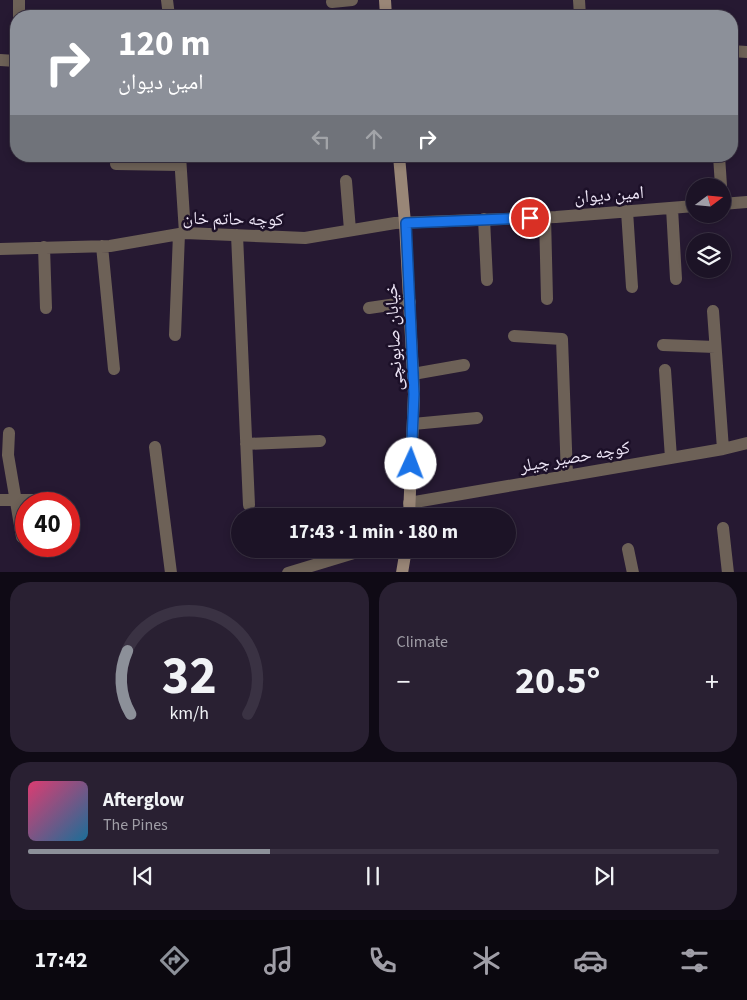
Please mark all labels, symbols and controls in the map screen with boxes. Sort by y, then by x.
text: 120 m [118,19,210,69]
icon: right [35,30,100,95]
text: امین دیوان [118,66,204,98]
icon: left [307,125,335,153]
icon: ahead [360,125,388,153]
icon: right [413,125,441,153]
north arrow [686,178,731,222]
map controls [686,178,731,278]
street label: امین دیوان [573,180,645,210]
pin [509,197,551,239]
icon: arrive [516,204,544,232]
street label: کوچه حاتم خان [182,206,284,232]
button: layers [686,233,731,278]
street label: خیابان صابونچی [379,283,409,391]
street label: کوچه حصیر چیلر [517,435,633,479]
position arrow [384,437,436,489]
speed limit sign: 40 [15,492,80,557]
text: 17:43 · 1 min · 180 m [289,519,458,546]
text: Climate [397,631,448,653]
text: 32 [162,640,217,714]
text: 20.5° [515,654,600,708]
text: − [397,662,410,702]
text: + [705,662,719,702]
text: km/h [169,701,209,726]
text: Afterglow [103,787,184,814]
text: The Pines [103,814,168,836]
icon: previous [129,862,157,890]
icon: pause [359,862,387,890]
icon: next [590,862,618,890]
icon: directions [157,943,192,978]
icon: music [261,943,296,978]
icon: phone [365,943,400,978]
icon: climate [469,943,504,978]
icon: car [573,943,608,978]
icon: filters [677,943,712,978]
text: 17:42 [35,944,88,976]

